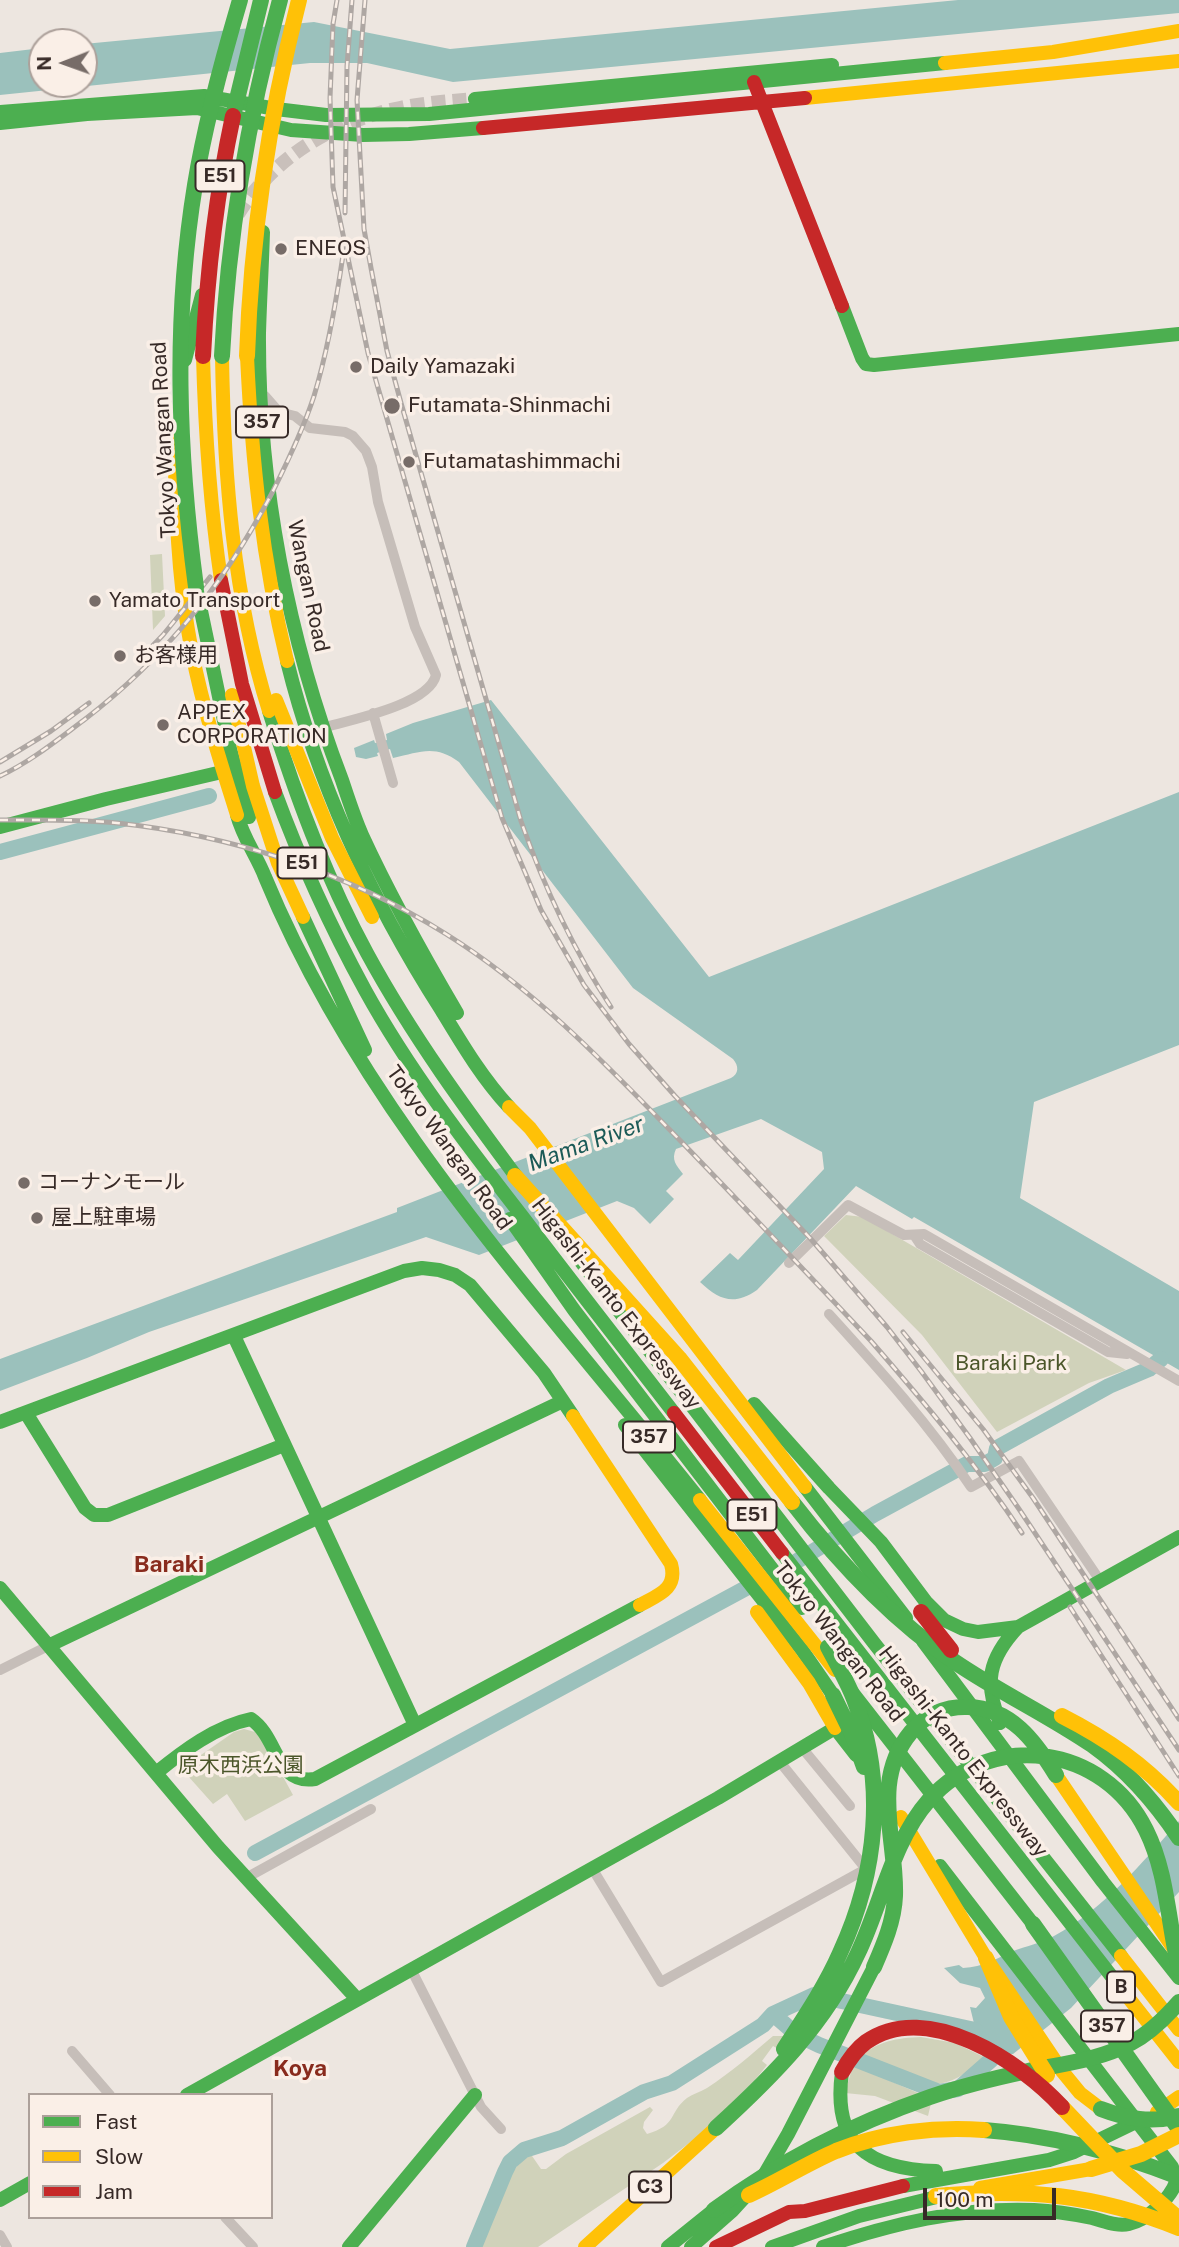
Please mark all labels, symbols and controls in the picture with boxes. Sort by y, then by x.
north arrow [28,28,98,98]
text: N [33,56,55,71]
road number: E51 [196,160,244,192]
place label: ENEOS [295,236,366,262]
marker: ENEOS [273,241,289,257]
street label: Tokyo Wangan Road [146,341,182,539]
place label: Daily Yamazaki [370,354,515,380]
marker: Daily Yamazaki [348,359,364,375]
place label: Futamata-Shinmachi [408,393,611,419]
marker: Futamata-Shinmachi [382,396,402,416]
road number: 357 [236,406,288,438]
place label: Futamatashimmachi [423,449,621,475]
marker: Futamatashimmachi [401,454,417,470]
street label: Wangan Road [282,518,334,654]
place label: Yamato Transport [109,588,280,614]
marker: Yamato Transport [87,593,103,609]
place label: お客様用 [134,643,218,669]
marker: お客様用 [112,648,128,664]
place label: APPEX CORPORATION [177,700,327,750]
marker: APPEX CORPORATION [155,717,171,733]
road number: E51 [278,848,326,878]
street label: Tokyo Wangan Road [381,1061,517,1235]
water label: Mama River [524,1110,648,1178]
place label: コーナンモール [38,1170,185,1196]
marker: コーナンモール [16,1175,32,1191]
street label: Higashi-Kanto Expressway [526,1194,706,1414]
place label: 屋上駐車場 [51,1205,156,1231]
marker: 屋上駐車場 [29,1210,45,1226]
park label: Baraki Park [955,1351,1067,1377]
road number: 357 [623,1422,675,1452]
road number: E51 [728,1499,776,1530]
district label: Baraki [134,1551,204,1579]
street label: Tokyo Wangan Road [768,1557,910,1727]
street label: Higashi-Kanto Expressway [873,1642,1053,1862]
park label: 原木西浜公園 [178,1753,304,1779]
road number: B [1107,1971,1135,2002]
road number: 357 [1081,2010,1133,2042]
district label: Koya [273,2055,327,2083]
legend [28,2093,273,2219]
text: Fast [95,2109,137,2134]
text: Slow [95,2144,143,2169]
road number: C3 [629,2172,671,2202]
scale bar [927,2174,1060,2218]
text: Jam [95,2179,133,2204]
text: 100 m [936,2187,993,2212]

